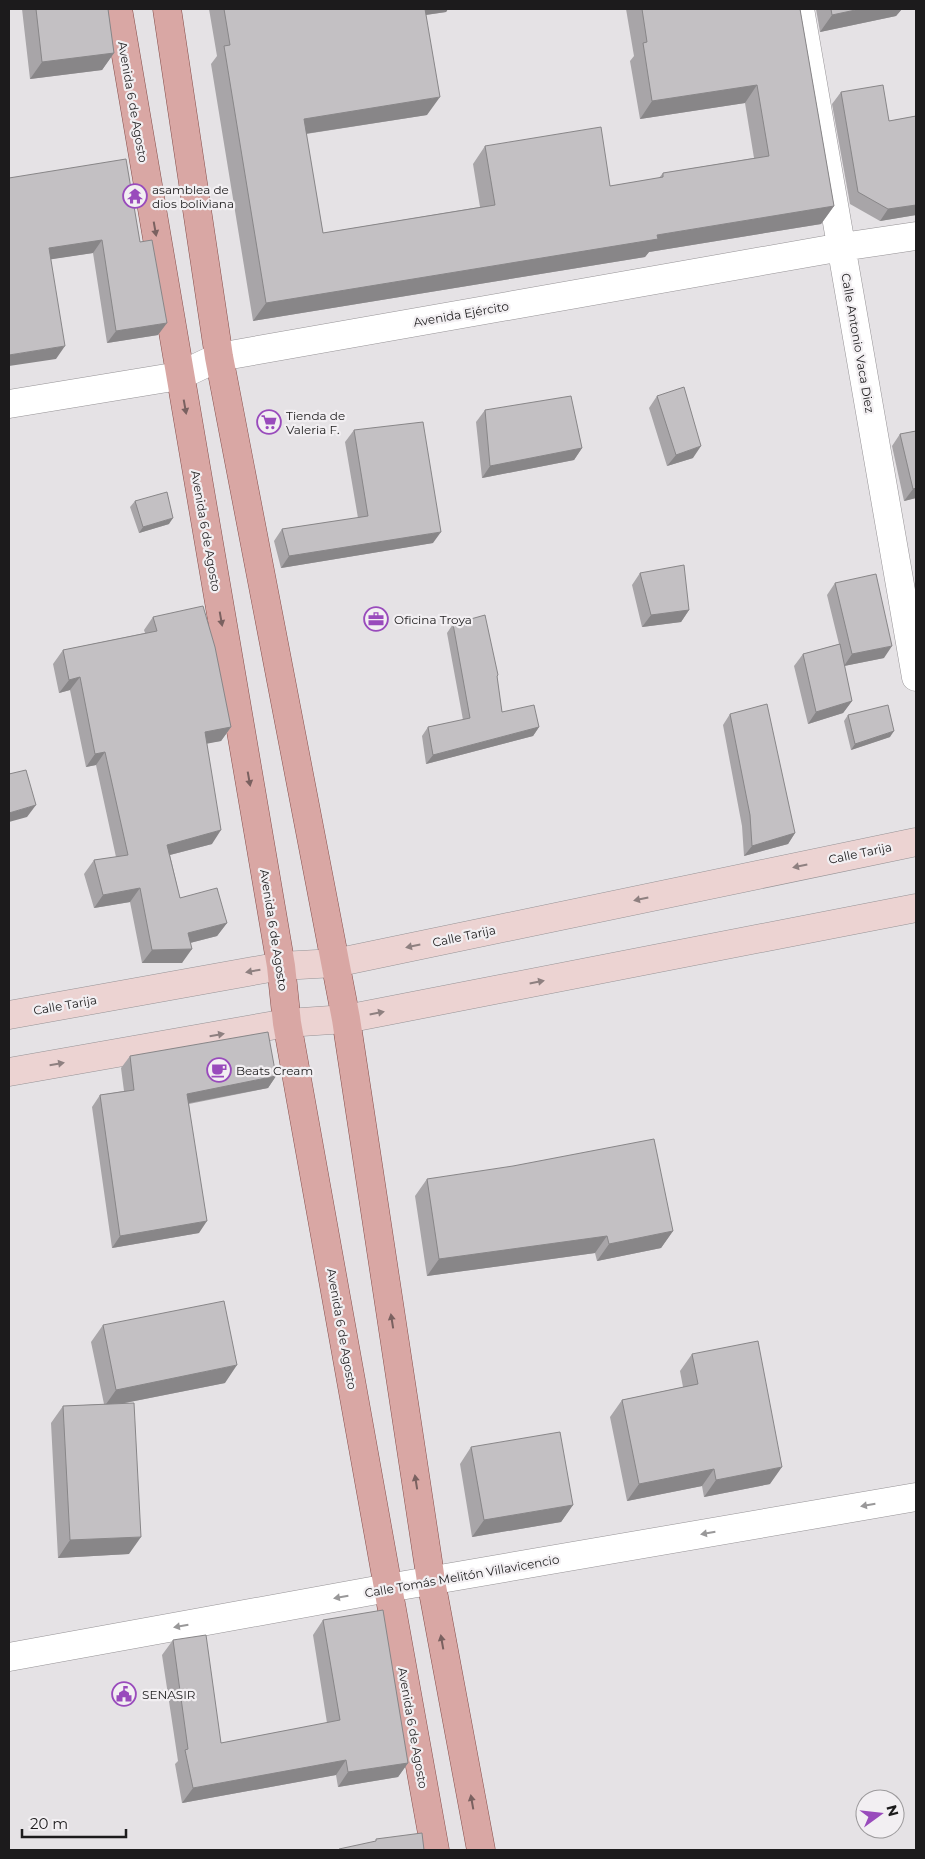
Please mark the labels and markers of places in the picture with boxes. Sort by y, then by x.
place label: asamblea de dios boliviana [152,182,234,211]
temple icon: asamblea de dios boliviana [122,183,148,209]
place label: Tienda de Valeria F. [286,408,345,437]
supermarket icon: Tienda de Valeria F. [256,409,282,435]
office icon: Oficina Troya [363,606,389,632]
place label: Oficina Troya [394,612,472,627]
cafe icon: Beats Cream [206,1057,232,1083]
place label: Beats Cream [236,1063,313,1078]
public building icon: SENASIR [111,1681,137,1707]
place label: SENASIR [142,1687,196,1702]

